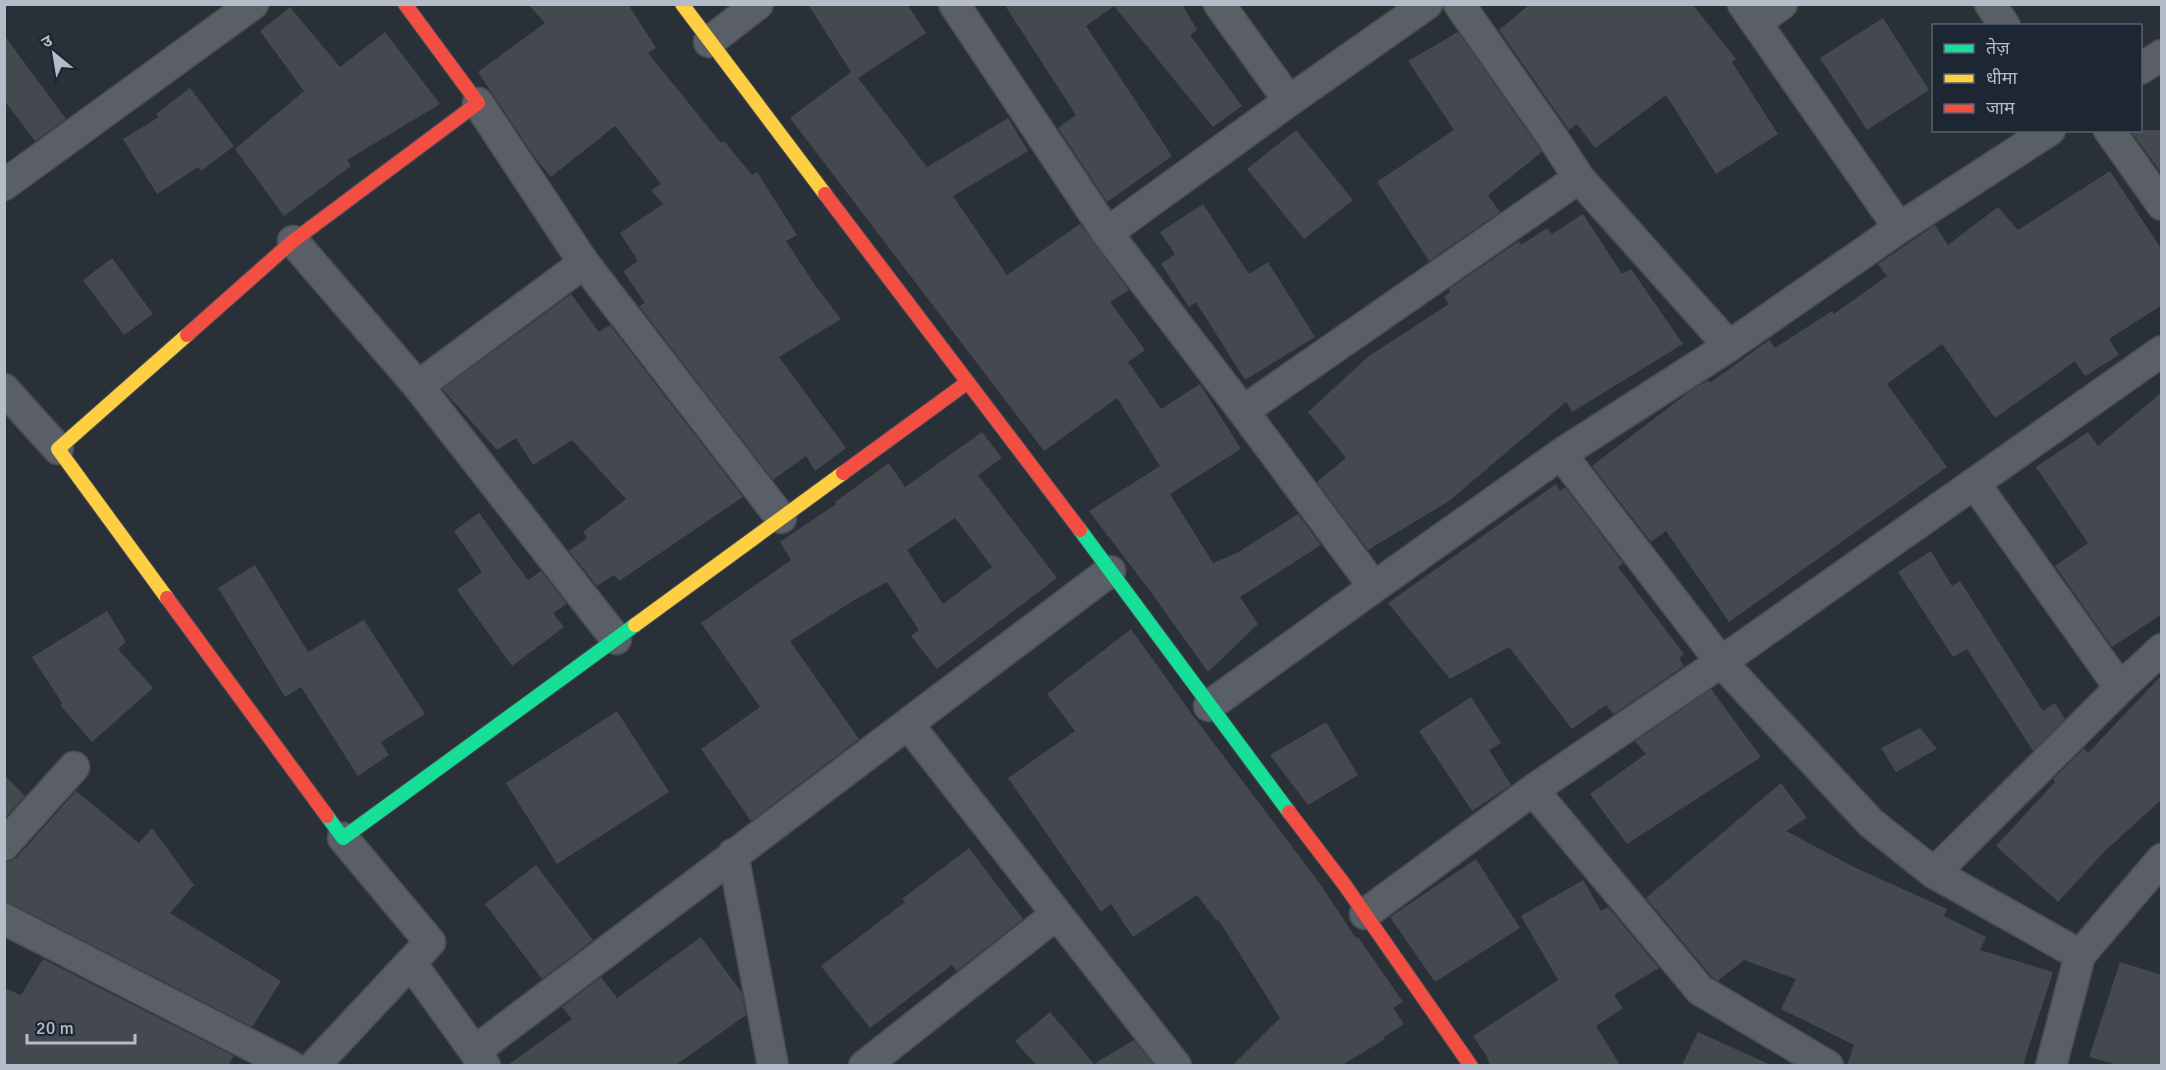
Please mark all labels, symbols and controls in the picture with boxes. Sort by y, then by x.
north arrow [24,24,84,84]
legend [1932,24,2142,132]
text: उ [38,31,57,53]
text: तेज़ [1986,37,2010,59]
text: धीमा [1986,67,2017,89]
text: जाम [1986,97,2016,119]
scale bar [27,1007,135,1045]
text: 20 m [36,1017,74,1039]

